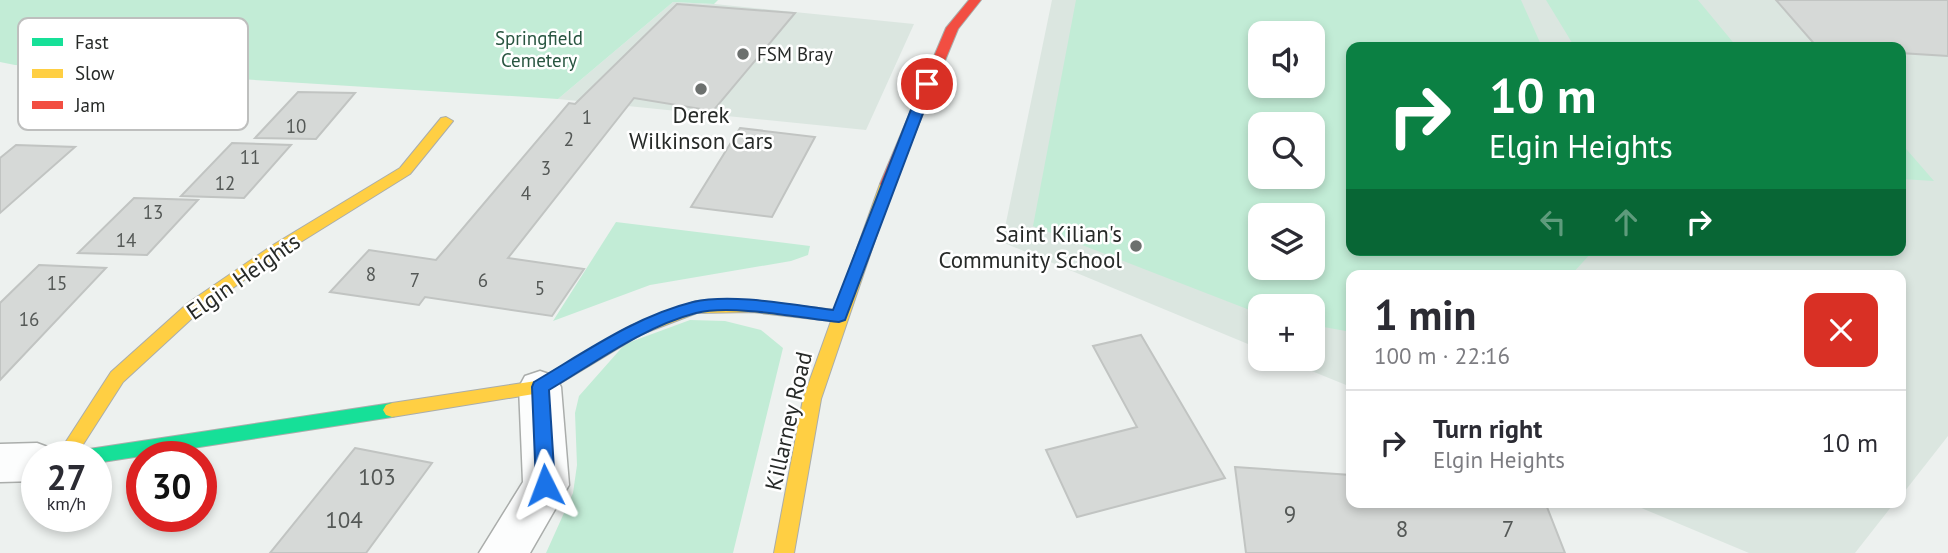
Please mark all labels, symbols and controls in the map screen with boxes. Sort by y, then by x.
legend [18,18,248,130]
map controls [1248,21,1325,371]
button: sound [1248,21,1325,98]
park label: Springfield Cemetery [495,26,583,72]
text: Fast [75,30,109,54]
place label: FSM Bray [757,42,833,66]
marker: FSM Bray [735,46,751,62]
pin [897,54,957,114]
text: Slow [75,61,115,85]
text: 10 m [1489,63,1596,127]
icon: arrive [908,65,946,103]
icon: right [1374,70,1465,161]
marker: Derek Wilkinson Cars [693,81,709,97]
text: Jam [74,93,105,117]
place label: Derek Wilkinson Cars [629,100,773,155]
house number: 1 [582,105,592,129]
button: search [1248,112,1325,189]
house number: 10 [286,114,306,138]
text: Elgin Heights [1489,125,1673,167]
house number: 2 [564,127,574,151]
house number: 11 [240,145,260,169]
house number: 3 [541,156,551,180]
house number: 12 [215,171,235,195]
house number: 4 [521,181,531,205]
house number: 13 [143,200,163,224]
button: layers [1248,203,1325,280]
icon: left [1534,203,1572,241]
icon: ahead [1607,203,1645,241]
icon: right [1680,203,1718,241]
place label: Saint Kilian's Community School [938,219,1122,274]
street label: Elgin Heights [181,226,305,326]
house number: 14 [116,228,136,252]
marker: Saint Kilian's Community School [1128,238,1144,254]
house number: 8 [366,262,376,286]
house number: 7 [410,268,420,292]
house number: 6 [478,268,488,292]
house number: 15 [47,271,67,295]
house number: 5 [535,276,545,300]
text: 1 min [1374,287,1476,342]
button: close [1804,293,1878,367]
button: + [1248,294,1325,371]
house number: 16 [19,307,39,331]
text: 100 m · 22:16 [1374,341,1510,370]
street label: Killarney Road [758,349,818,493]
text: Turn right [1433,412,1542,445]
icon: right [1374,424,1412,462]
text: 10 m [1822,426,1878,459]
speed limit sign: 30 [126,441,217,532]
text: Elgin Heights [1433,445,1565,474]
position arrow [508,448,582,522]
text: 27 [47,454,86,500]
house number: 103 [358,462,396,491]
text: km/h [47,492,86,515]
house number: 9 [1284,499,1296,528]
house number: 104 [325,505,363,534]
house number: 8 [1396,514,1408,543]
house number: 7 [1502,514,1514,543]

